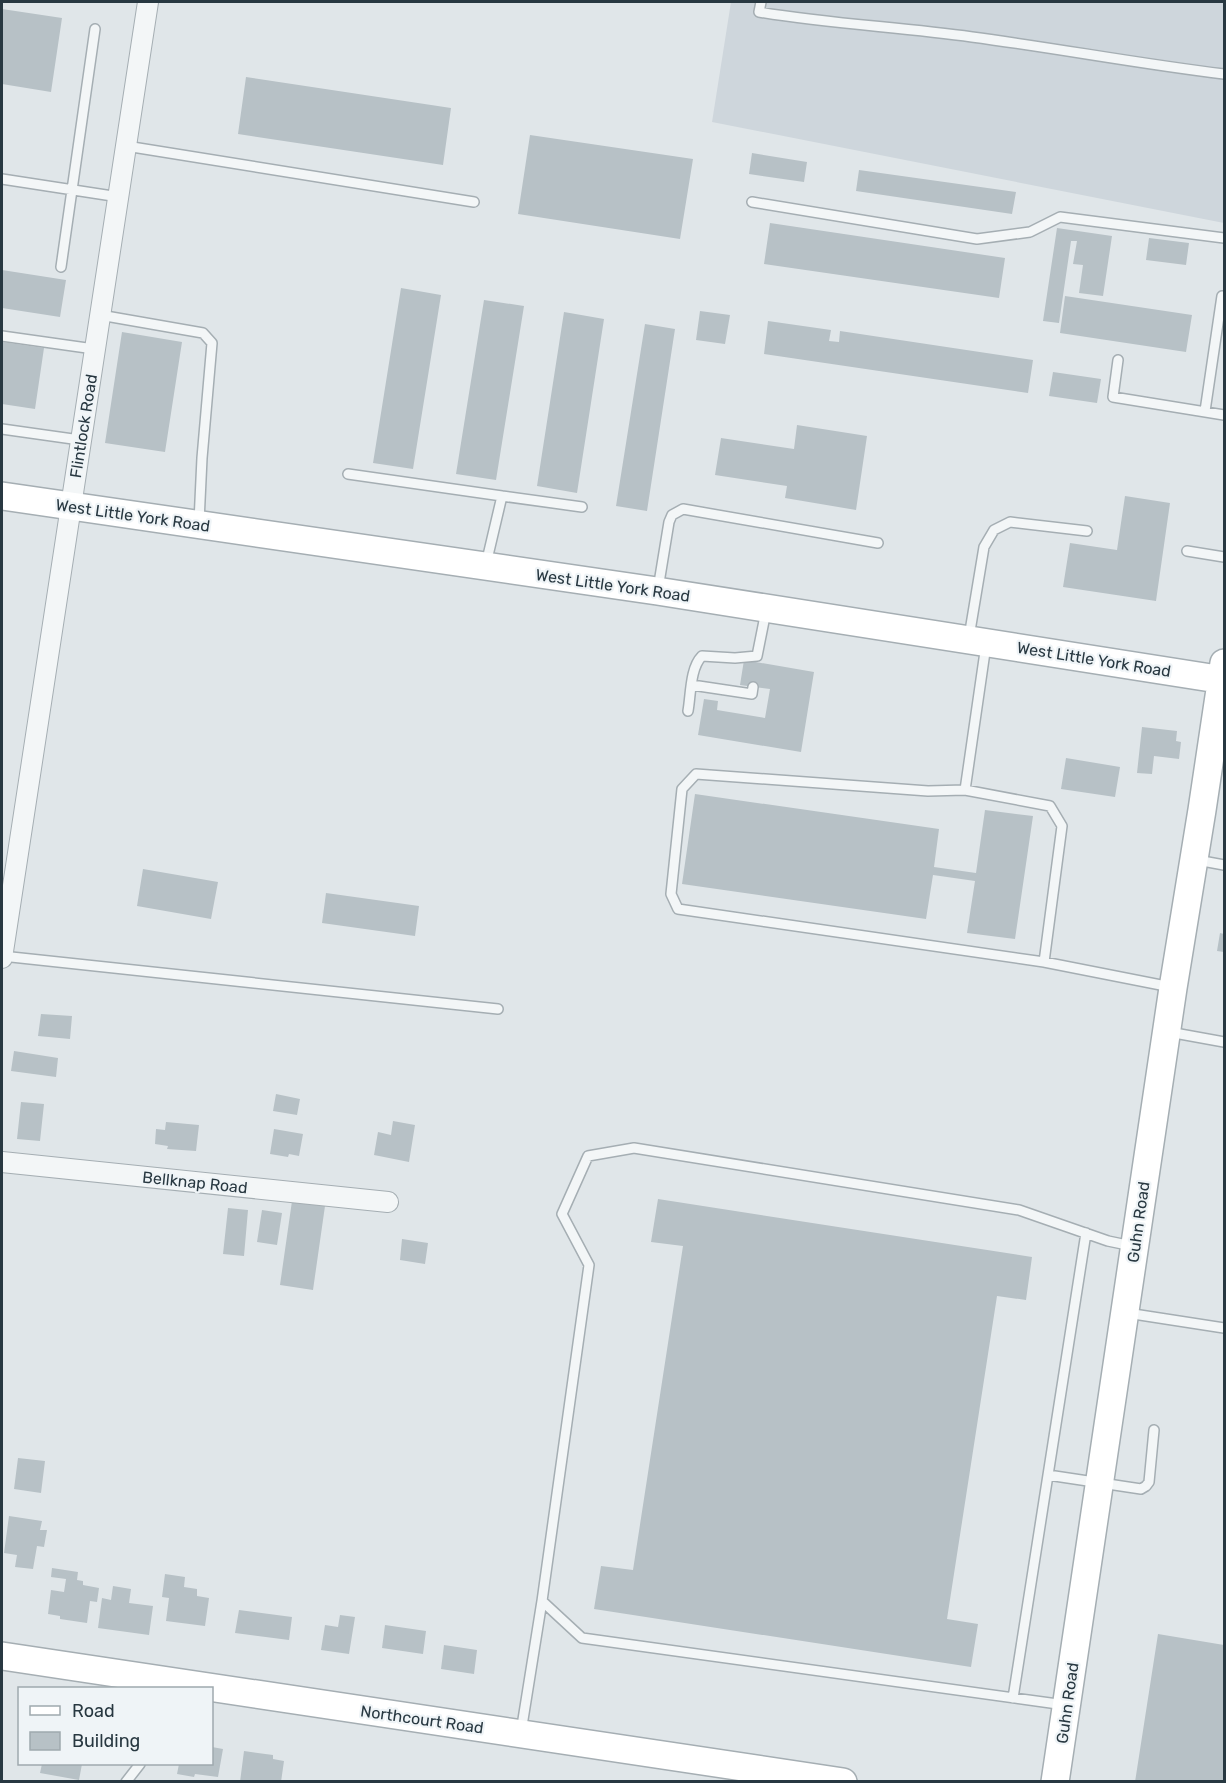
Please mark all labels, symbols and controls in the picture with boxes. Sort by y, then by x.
street label: Flintlock Road [66,373,101,479]
street label: West Little York Road [55,495,211,536]
street label: West Little York Road [535,565,691,606]
street label: West Little York Road [1016,638,1172,681]
street label: Bellknap Road [141,1168,248,1197]
street label: Guhn Road [1123,1180,1154,1264]
street label: Guhn Road [1052,1661,1083,1745]
legend [18,1687,213,1765]
text: Road [72,1700,115,1722]
street label: Northcourt Road [359,1701,485,1738]
text: Building [72,1730,140,1752]

